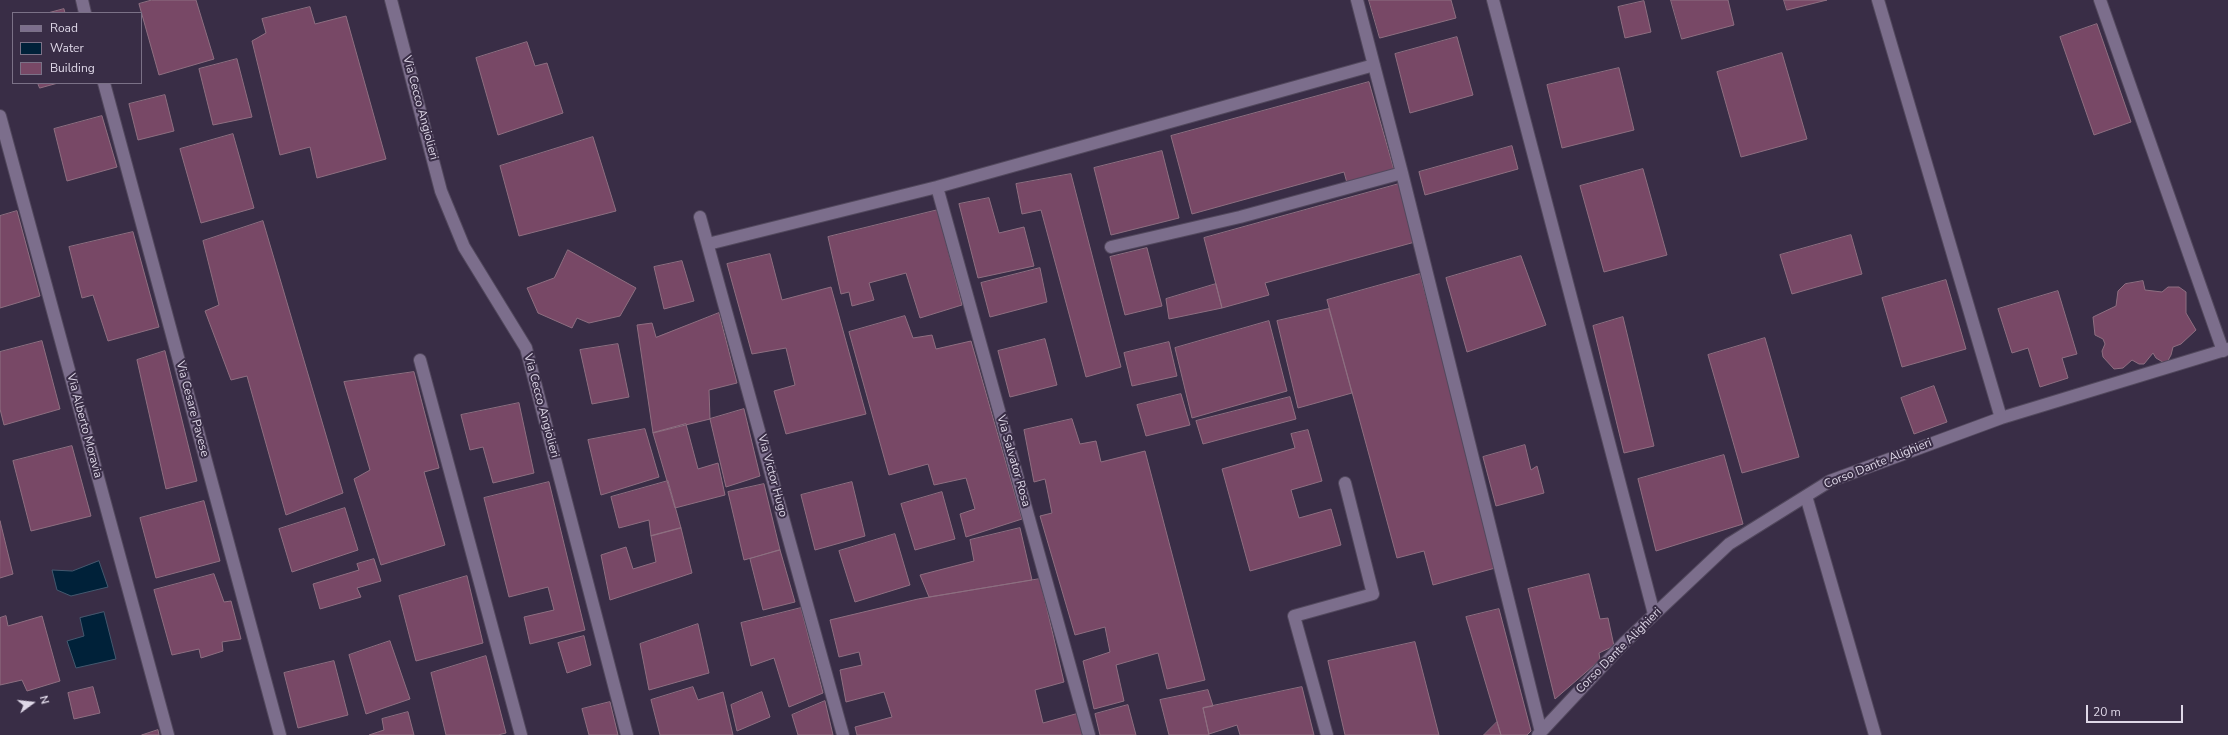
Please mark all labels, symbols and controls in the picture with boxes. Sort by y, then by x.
legend [12,12,142,84]
text: Road [50,20,78,36]
text: Water [50,40,84,56]
street label: Via Cecco Angiolieri [399,54,441,162]
text: Building [50,60,95,76]
street label: Via Cecco Angiolieri [520,352,562,460]
street label: Via Cesare Pavese [172,360,212,458]
street label: Via Alberto Moravia [63,372,105,480]
street label: Via Salvator Rosa [993,413,1033,509]
street label: Via Victor Hugo [754,433,790,519]
street label: Corso Dante Alighieri [1822,436,1934,492]
street label: Corso Dante Alighieri [1573,605,1665,697]
north arrow [12,683,52,723]
text: N [36,694,52,706]
scale bar [2088,697,2185,723]
text: 20 m [2093,704,2121,720]

